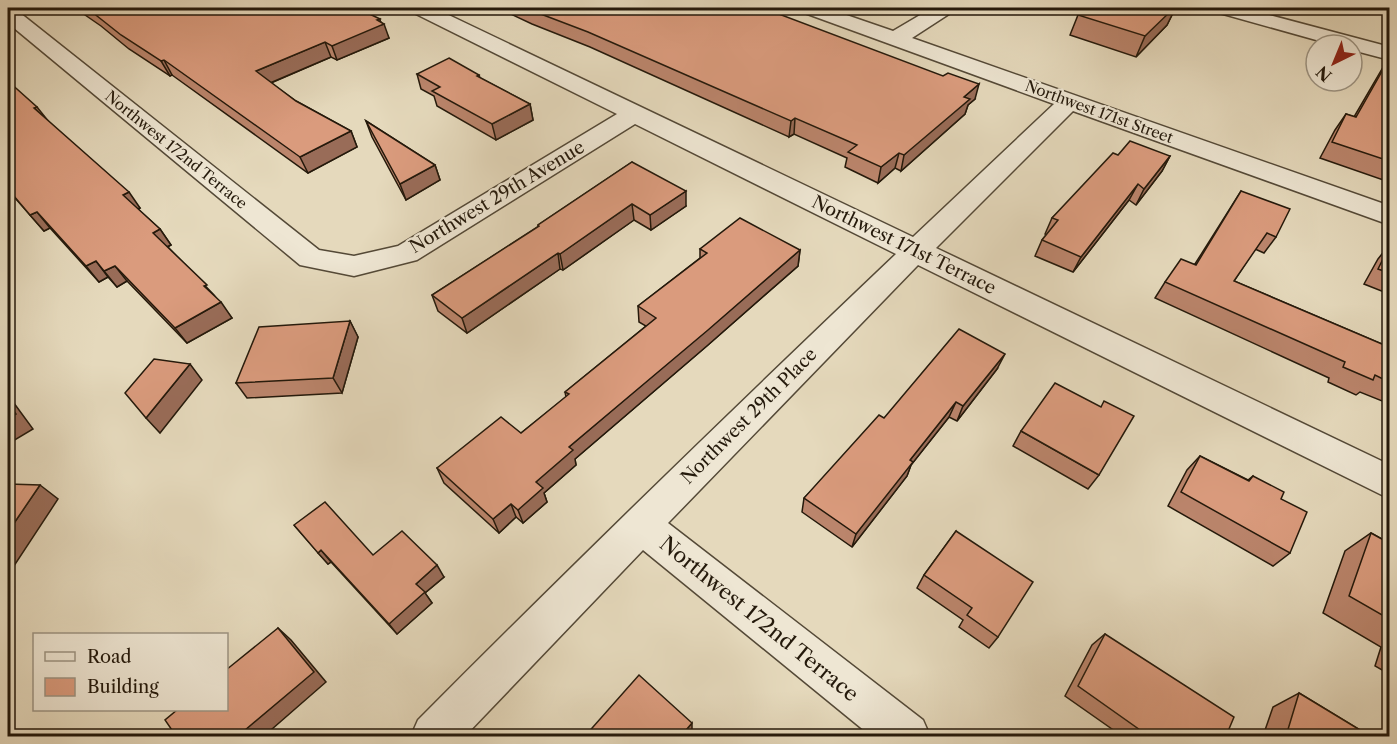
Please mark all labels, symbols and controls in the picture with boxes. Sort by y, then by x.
north arrow [1304,33,1364,93]
text: N [1312,62,1336,86]
street label: Northwest 171st Street [1023,76,1176,147]
street label: Northwest 172nd Terrace [101,86,251,213]
street label: Northwest 29th Avenue [406,136,588,258]
street label: Northwest 171st Terrace [808,191,1000,299]
street label: Northwest 29th Place [676,343,822,489]
street label: Northwest 172nd Terrace [655,531,864,706]
legend [33,633,228,711]
text: Road [87,646,132,668]
text: Building [87,676,159,698]

